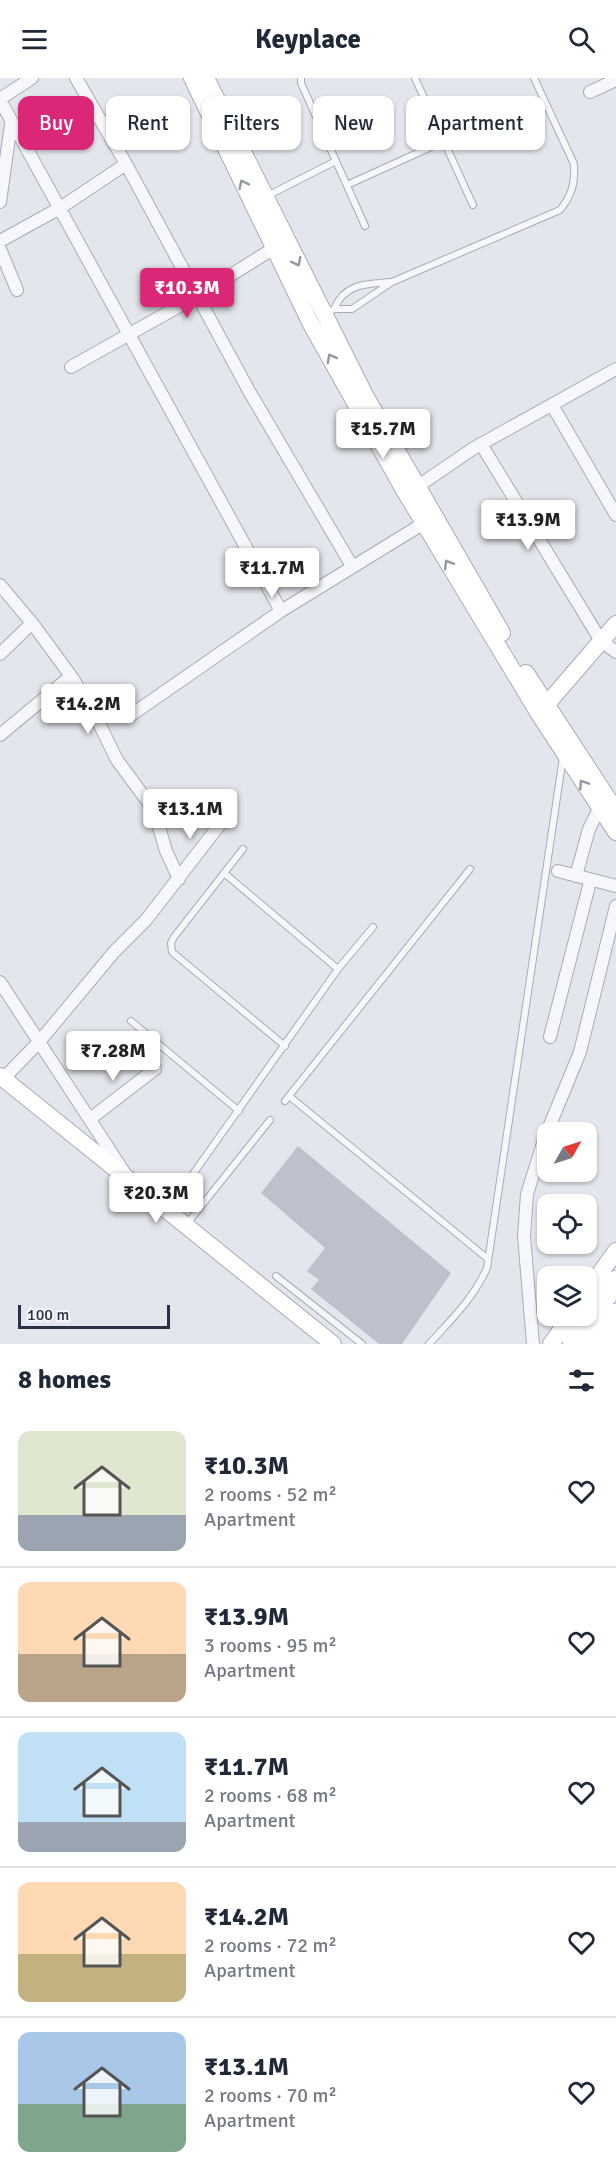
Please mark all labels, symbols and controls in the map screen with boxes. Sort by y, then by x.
icon: menu [18,23,51,56]
text: Keyplace [255,23,361,56]
icon: search [565,23,598,56]
chip: Buy [18,96,94,150]
chip: Rent [106,96,190,150]
chip: Filters [202,96,301,150]
chip: New [313,96,394,150]
chip: Apartment [406,96,545,150]
one-way arrow [238,180,250,191]
one-way arrow [290,256,301,266]
pin: ₹10.3M [138,268,236,319]
text: ₹10.3M [154,275,220,300]
one-way arrow [326,354,338,365]
pin: ₹15.7M [334,409,432,460]
text: ₹15.7M [350,416,416,441]
pin: ₹13.9M [479,500,577,551]
text: ₹13.9M [495,507,561,532]
pin: ₹11.7M [223,548,321,599]
text: ₹11.7M [239,555,305,580]
one-way arrow [443,560,455,570]
pin: ₹14.2M [39,684,137,735]
text: ₹14.2M [55,691,121,716]
one-way arrow [579,780,590,791]
pin: ₹13.1M [141,789,239,840]
text: ₹13.1M [157,796,223,821]
pin: ₹7.28M [64,1031,162,1082]
text: ₹7.28M [80,1038,146,1063]
north arrow [537,1122,597,1182]
map controls [537,1122,597,1326]
pin: ₹20.3M [107,1173,205,1224]
text: ₹20.3M [123,1180,189,1205]
button: locate [537,1194,597,1254]
button: layers [537,1266,597,1326]
scale bar [18,1302,170,1330]
text: 100 m [27,1305,69,1325]
text: 8 homes [18,1364,111,1396]
icon: filters [565,1364,598,1397]
text: ₹10.3M [204,1450,289,1482]
icon: home [66,1455,138,1527]
icon: heart [565,1475,598,1508]
text: 2 rooms · 52 m² [204,1482,337,1507]
text: Apartment [204,1507,296,1532]
text: ₹13.9M [204,1601,289,1633]
icon: home [66,1606,138,1678]
icon: heart [565,1626,598,1659]
text: 3 rooms · 95 m² [204,1633,337,1658]
text: Apartment [204,1658,296,1683]
text: ₹11.7M [204,1751,289,1783]
icon: home [66,1756,138,1828]
icon: heart [565,1776,598,1809]
text: 2 rooms · 68 m² [204,1783,337,1808]
text: Apartment [204,1808,296,1833]
text: ₹14.2M [204,1901,289,1933]
icon: home [66,1906,138,1978]
icon: heart [565,1926,598,1959]
text: 2 rooms · 72 m² [204,1933,337,1958]
text: Apartment [204,1958,296,1983]
text: ₹13.1M [204,2051,289,2083]
icon: home [66,2056,138,2128]
icon: heart [565,2076,598,2109]
text: 2 rooms · 70 m² [204,2083,337,2108]
text: Apartment [204,2108,296,2133]

